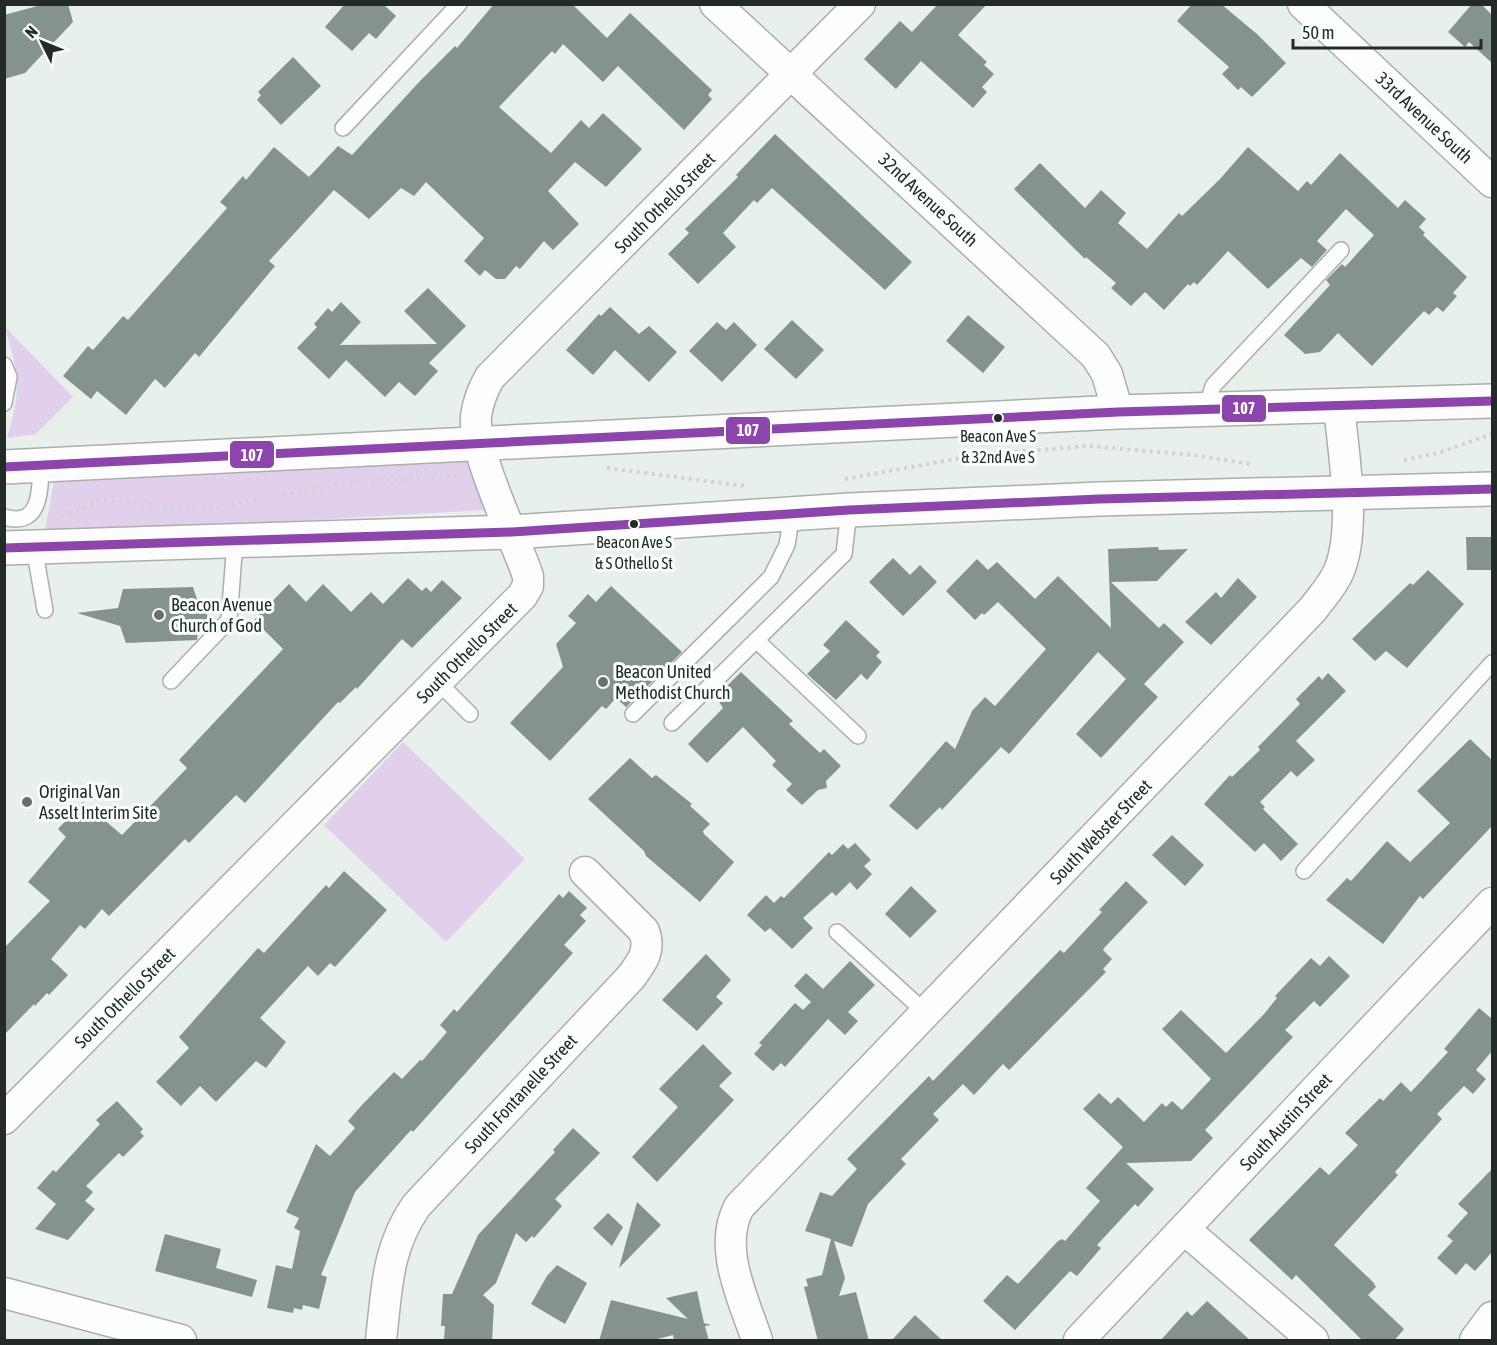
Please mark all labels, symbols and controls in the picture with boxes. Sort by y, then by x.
north arrow [12,12,72,72]
scale bar [1293,12,1480,50]
text: N [21,22,41,41]
text: 50 m [1302,22,1334,43]
street label: 33rd Avenue South [1372,68,1477,168]
street label: South Othello Street [610,148,719,257]
street label: 32nd Avenue South [875,148,982,251]
line badge: 107 [1221,394,1267,423]
text: 107 [1233,399,1255,417]
marker: Beacon Ave S & 32nd Ave S [992,412,1004,424]
line badge: 107 [725,416,771,445]
text: 107 [737,421,759,439]
place label: Beacon Ave S & 32nd Ave S [960,427,1036,466]
line badge: 107 [229,440,275,469]
text: 107 [241,446,263,464]
marker: Beacon Ave S & S Othello St [628,518,640,530]
place label: Beacon Ave S & S Othello St [595,533,673,572]
place label: Beacon Avenue Church of God [171,594,272,636]
street label: South Othello Street [412,598,521,707]
marker: Beacon Avenue Church of God [152,608,166,622]
place label: Beacon United Methodist Church [615,661,731,703]
marker: Beacon United Methodist Church [596,675,610,689]
street label: South Webster Street [1045,775,1156,888]
place label: Original Van Asselt Interim Site [39,781,157,823]
marker: Original Van Asselt Interim Site [20,795,34,809]
street label: South Othello Street [70,943,179,1052]
street label: South Fontanelle Street [460,1030,581,1158]
street label: South Austin Street [1235,1069,1336,1175]

